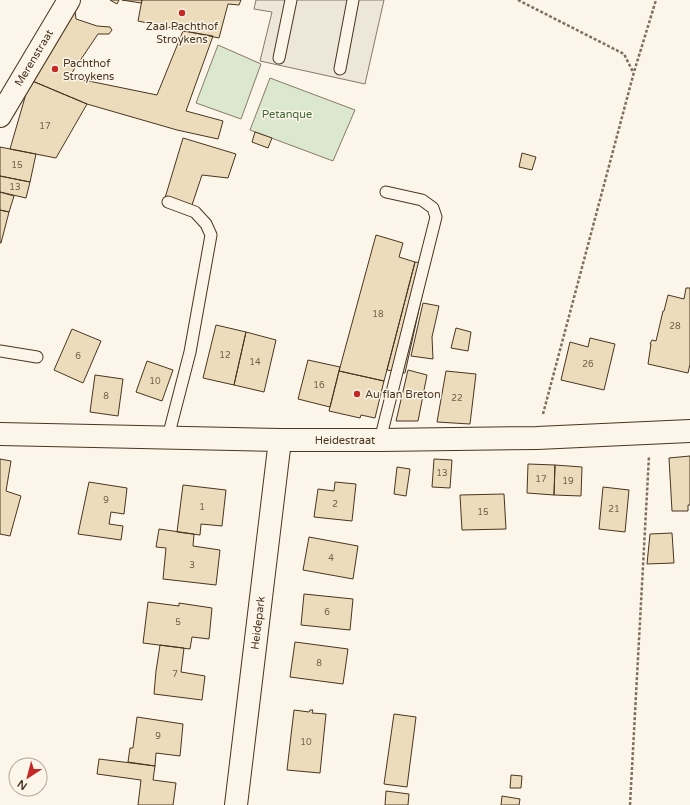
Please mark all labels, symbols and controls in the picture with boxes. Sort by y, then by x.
marker: Zaal Pachthof Stroykens [177,8,187,18]
place label: Zaal Pachthof Stroykens [146,20,219,46]
street label: Merenstraat [12,27,56,89]
place label: Pachthof Stroykens [63,57,114,83]
marker: Pachthof Stroykens [50,64,60,74]
park label: Petanque [262,108,312,121]
house number: 17 [39,121,51,132]
house number: 15 [11,160,23,171]
house number: 13 [9,182,21,193]
house number: 18 [372,309,384,320]
house number: 28 [669,321,681,332]
house number: 12 [219,350,231,361]
house number: 6 [75,351,81,362]
house number: 14 [249,357,261,368]
house number: 26 [582,359,594,370]
house number: 10 [149,376,161,387]
house number: 16 [313,380,325,391]
place label: Au flan Breton [365,388,441,401]
marker: Au flan Breton [352,389,362,399]
house number: 8 [103,391,109,402]
house number: 22 [451,393,463,404]
street label: Heidestraat [315,434,375,447]
house number: 13 [436,468,448,479]
house number: 17 [535,474,547,485]
house number: 19 [562,476,574,487]
house number: 9 [103,495,109,506]
house number: 2 [332,499,338,510]
house number: 1 [199,502,205,513]
house number: 21 [608,504,620,515]
house number: 15 [477,507,489,518]
house number: 4 [328,553,334,564]
house number: 3 [189,560,195,571]
street label: Heidepark [248,596,268,650]
house number: 6 [324,607,330,618]
house number: 5 [175,617,181,628]
house number: 8 [316,658,322,669]
house number: 7 [172,669,178,680]
house number: 9 [155,731,161,742]
house number: 10 [300,737,312,748]
north arrow [8,757,48,797]
text: N [15,777,30,793]

